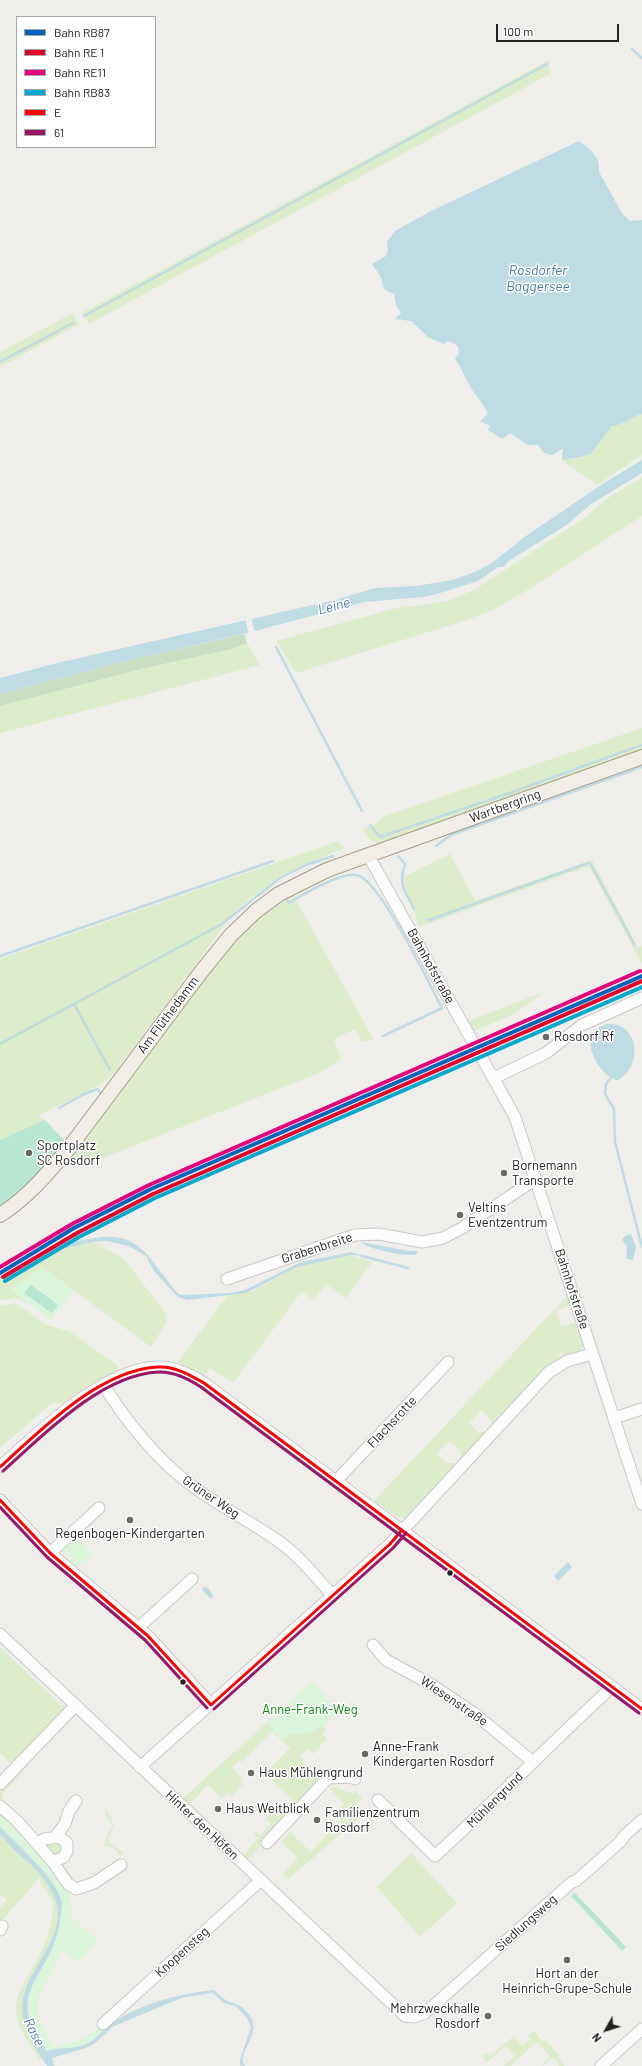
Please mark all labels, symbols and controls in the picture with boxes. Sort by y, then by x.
legend [16,16,156,148]
scale bar [498,16,621,42]
text: 100 m [503,24,533,38]
text: Bahn RB87 [54,25,110,39]
text: Bahn RE 1 [54,45,104,59]
text: Bahn RE11 [54,65,106,79]
text: Bahn RB83 [54,85,110,99]
text: E [54,105,61,119]
text: 61 [54,125,64,139]
water label: Rosdorfer Baggersee [506,262,570,294]
water label: Leine [316,594,352,618]
street label: Wartbergring [467,786,543,826]
street label: Bahnhofstraße [404,926,458,1006]
street label: Am Flüthedamm [134,973,202,1057]
place label: Rosdorf Rf [554,1029,614,1045]
marker: Rosdorf Rf [541,1032,551,1042]
place label: Sportplatz SC Rosdorf [37,1138,100,1169]
marker: Sportplatz SC Rosdorf [24,1148,34,1158]
place label: Bornemann Transporte [512,1158,577,1189]
marker: Bornemann Transporte [499,1168,509,1178]
place label: Veltins Eventzentrum [468,1200,547,1231]
marker: Veltins Eventzentrum [455,1210,465,1220]
street label: Grabenbreite [280,1229,354,1267]
street label: Bahnhofstraße [552,1247,592,1331]
street label: Flachsrotte [364,1393,420,1451]
street label: Grüner Weg [179,1472,243,1522]
marker: Regenbogen-Kindergarten [125,1515,135,1525]
place label: Regenbogen-Kindergarten [55,1526,205,1542]
unlabelled marker [445,1568,455,1578]
street label: Wiesenstraße [417,1673,491,1729]
unlabelled marker [178,1677,188,1687]
park label: Anne-Frank-Weg [262,1702,358,1718]
place label: Anne-Frank Kindergarten Rosdorf [373,1739,494,1770]
marker: Anne-Frank Kindergarten Rosdorf [360,1749,370,1759]
place label: Haus Mühlengrund [259,1765,363,1781]
marker: Haus Mühlengrund [246,1768,256,1778]
street label: Mühlengrund [464,1769,526,1831]
street label: Hinter den Höfen [162,1787,242,1863]
place label: Haus Weitblick [226,1801,309,1817]
marker: Haus Weitblick [213,1804,223,1814]
place label: Familienzentrum Rosdorf [325,1805,420,1836]
marker: Familienzentrum Rosdorf [312,1815,322,1825]
street label: Siedlungsweg [492,1891,560,1955]
street label: Knopensteg [152,1924,212,1980]
marker: Hort an der Heinrich-Grupe-Schule [562,1955,572,1965]
place label: Hort an der Heinrich-Grupe-Schule [502,1966,632,1997]
place label: Mehrzweckhalle Rosdorf [390,2001,480,2032]
north arrow [586,2010,626,2050]
marker: Mehrzweckhalle Rosdorf [483,2011,493,2021]
water label: Rase [20,2015,48,2049]
text: N [589,2031,604,2045]

